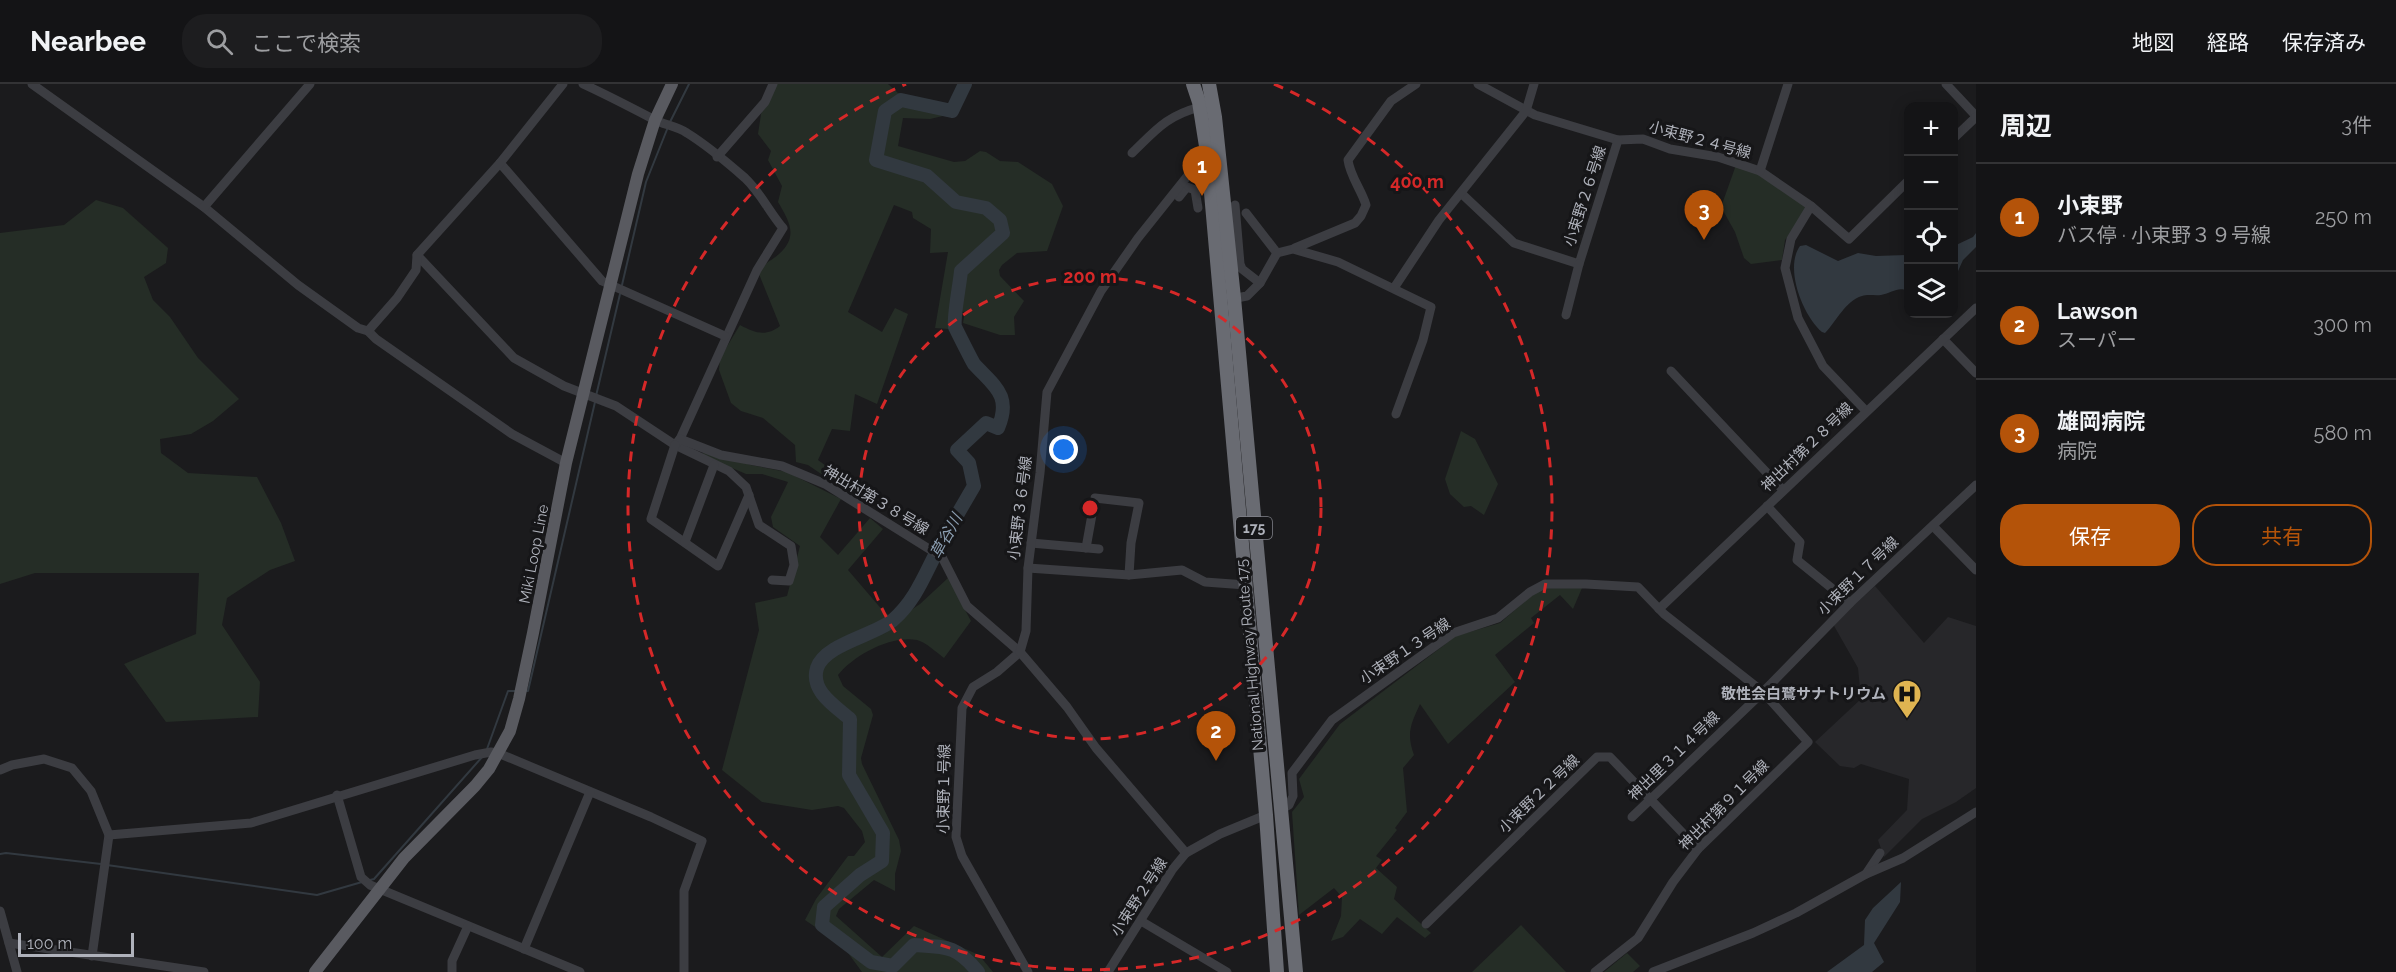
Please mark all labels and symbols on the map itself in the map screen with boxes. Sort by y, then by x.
street label: 小束野２４号線 [1647,118,1753,162]
street label: 小束野２６号線 [1560,143,1610,249]
pin: 1 [1182,147,1222,196]
text: 400 m [1390,171,1444,192]
pin: 3 [1684,190,1724,240]
text: 200 m [1063,266,1117,287]
street label: 神出村第２８号線 [1758,399,1856,495]
your location [1049,435,1078,464]
street label: 小束野３６号線 [1005,455,1035,561]
street label: 神出村第３８号線 [820,461,932,539]
centre of rings [1080,498,1100,518]
street label: Miki Loop Line [516,503,552,605]
water label: 草谷川 [926,509,967,562]
road number: 175 [1236,517,1272,539]
street label: 小束野１７号線 [1814,533,1902,619]
street label: National Highway Route 175 [1233,559,1267,751]
street label: 小束野１３号線 [1356,614,1454,688]
hospital icon: 敬性会白鷺サナトリウム [1891,678,1923,720]
place label: 敬性会白鷺サナトリウム [1721,685,1886,703]
street label: 神出里３１４号線 [1625,708,1723,804]
pin: 2 [1196,712,1236,761]
street label: 小束野１号線 [934,744,954,834]
street label: 小束野２２号線 [1495,751,1583,837]
street label: 神出村第９１号線 [1675,756,1773,854]
street label: 小束野２号線 [1107,854,1171,940]
scale bar [18,930,134,958]

